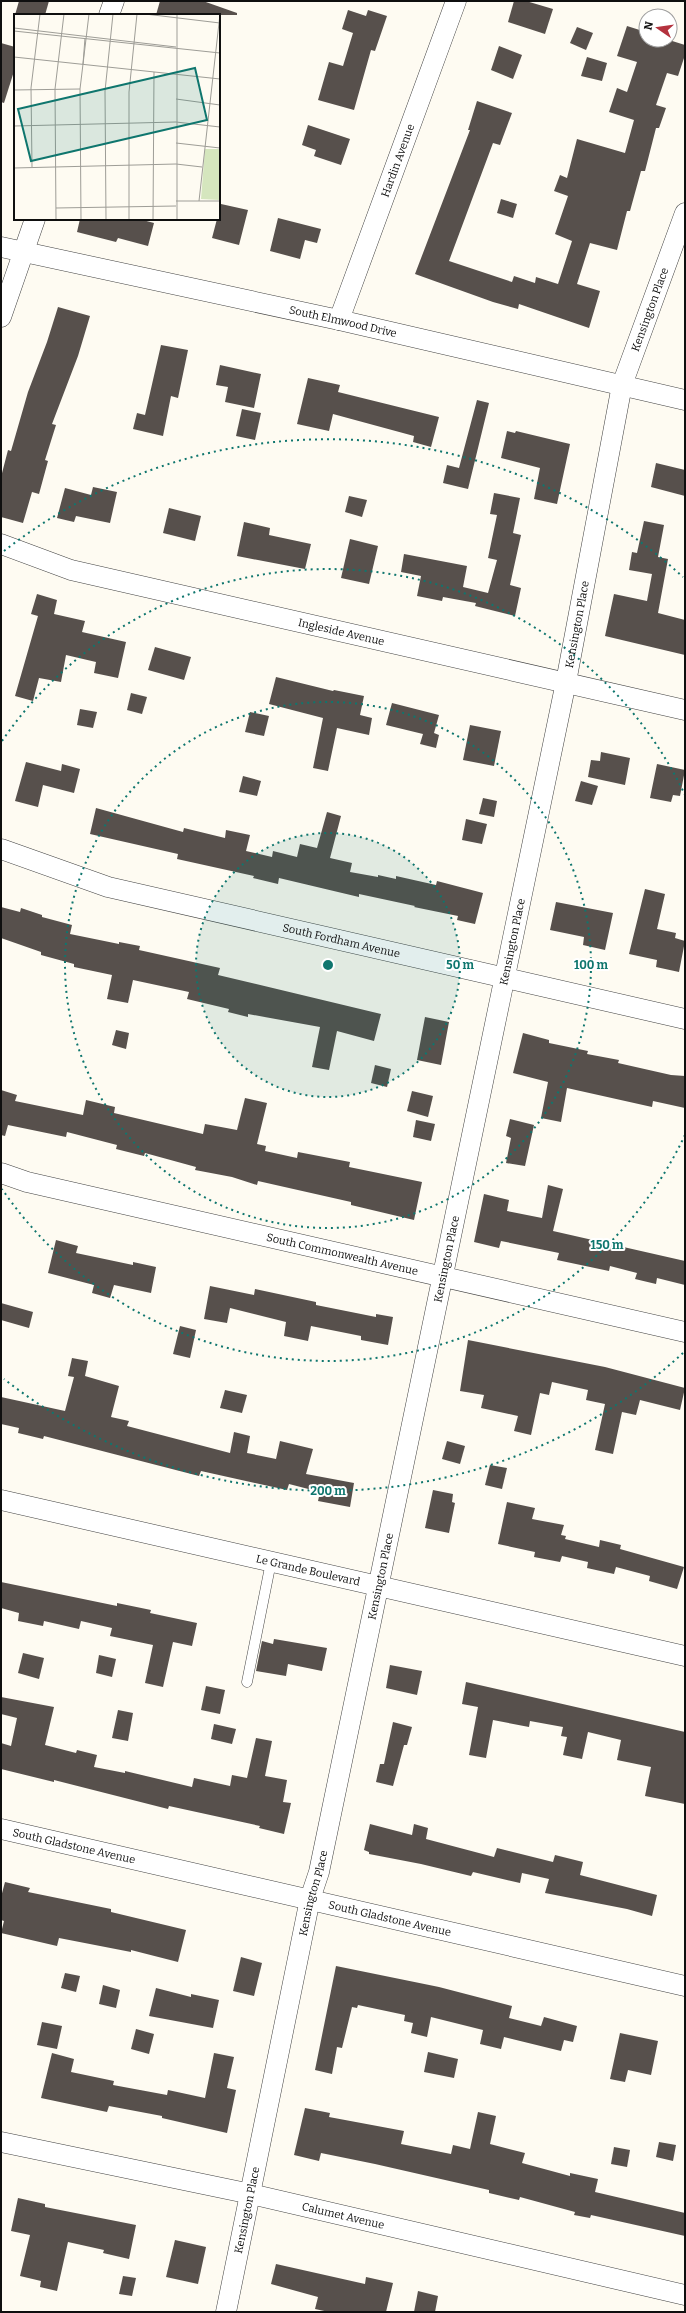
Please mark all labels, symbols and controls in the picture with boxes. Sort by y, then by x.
north arrow [638,8,678,48]
inset map [14,14,220,220]
text: N [641,20,656,31]
street label: Hardin Avenue [378,122,417,199]
street label: Kensington Place [628,266,671,353]
street label: South Elmwood Drive [288,303,398,340]
street label: Kensington Place [562,580,591,669]
street label: Ingleside Avenue [297,616,386,648]
street label: Kensington Place [497,897,527,986]
street label: South Fordham Avenue [281,921,401,960]
centre of rings [321,958,335,972]
text: 50 m [446,958,474,972]
text: 100 m [574,958,609,972]
street label: Kensington Place [431,1214,462,1303]
street label: South Commonwealth Avenue [265,1230,419,1277]
text: 150 m [591,1238,624,1252]
text: 200 m [310,1484,346,1498]
street label: Kensington Place [365,1532,396,1621]
street label: Le Grande Boulevard [255,1552,362,1588]
street label: South Gladstone Avenue [11,1825,137,1866]
street label: Kensington Place [296,1849,330,1937]
street label: South Gladstone Avenue [327,1898,453,1939]
street label: Kensington Place [232,2166,262,2255]
street label: Calumet Avenue [301,2200,386,2231]

